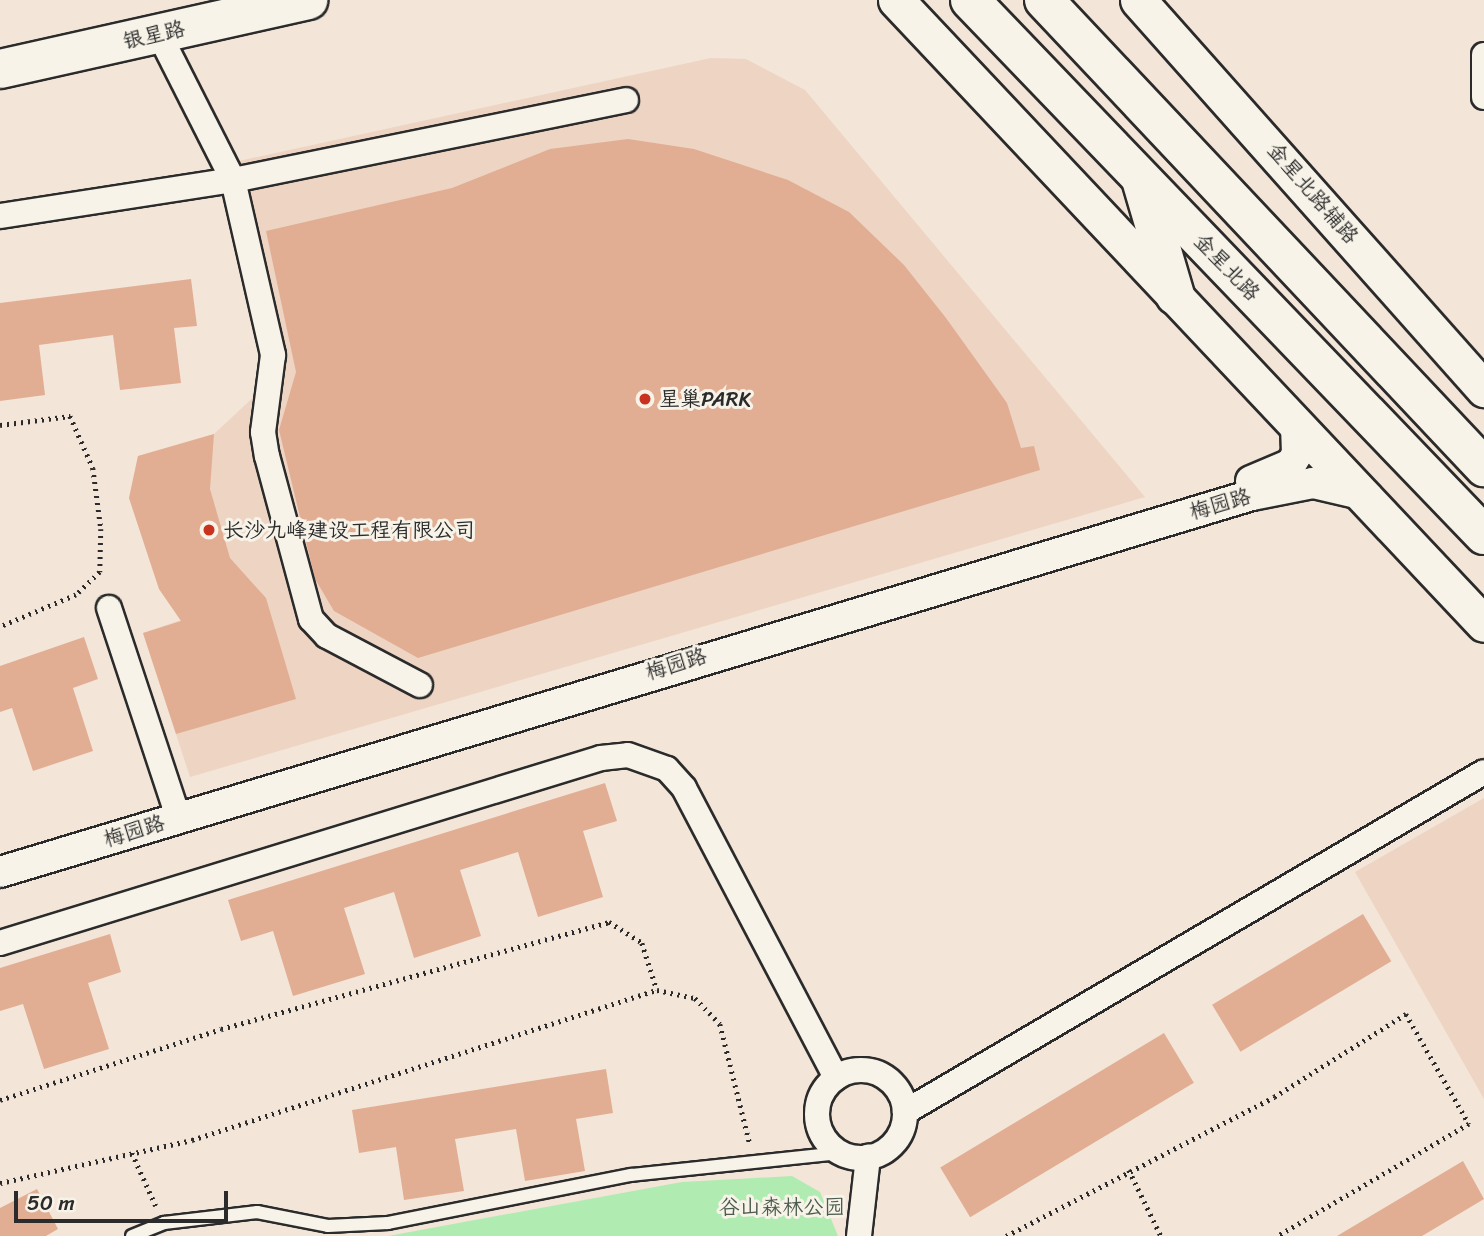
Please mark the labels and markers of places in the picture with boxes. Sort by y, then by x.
place label: 星巢PARK [659,386,751,412]
marker: 星巢PARK [637,391,653,407]
place label: 长沙九峰建设工程有限公司 [223,517,475,543]
marker: 长沙九峰建设工程有限公司 [201,522,217,538]

